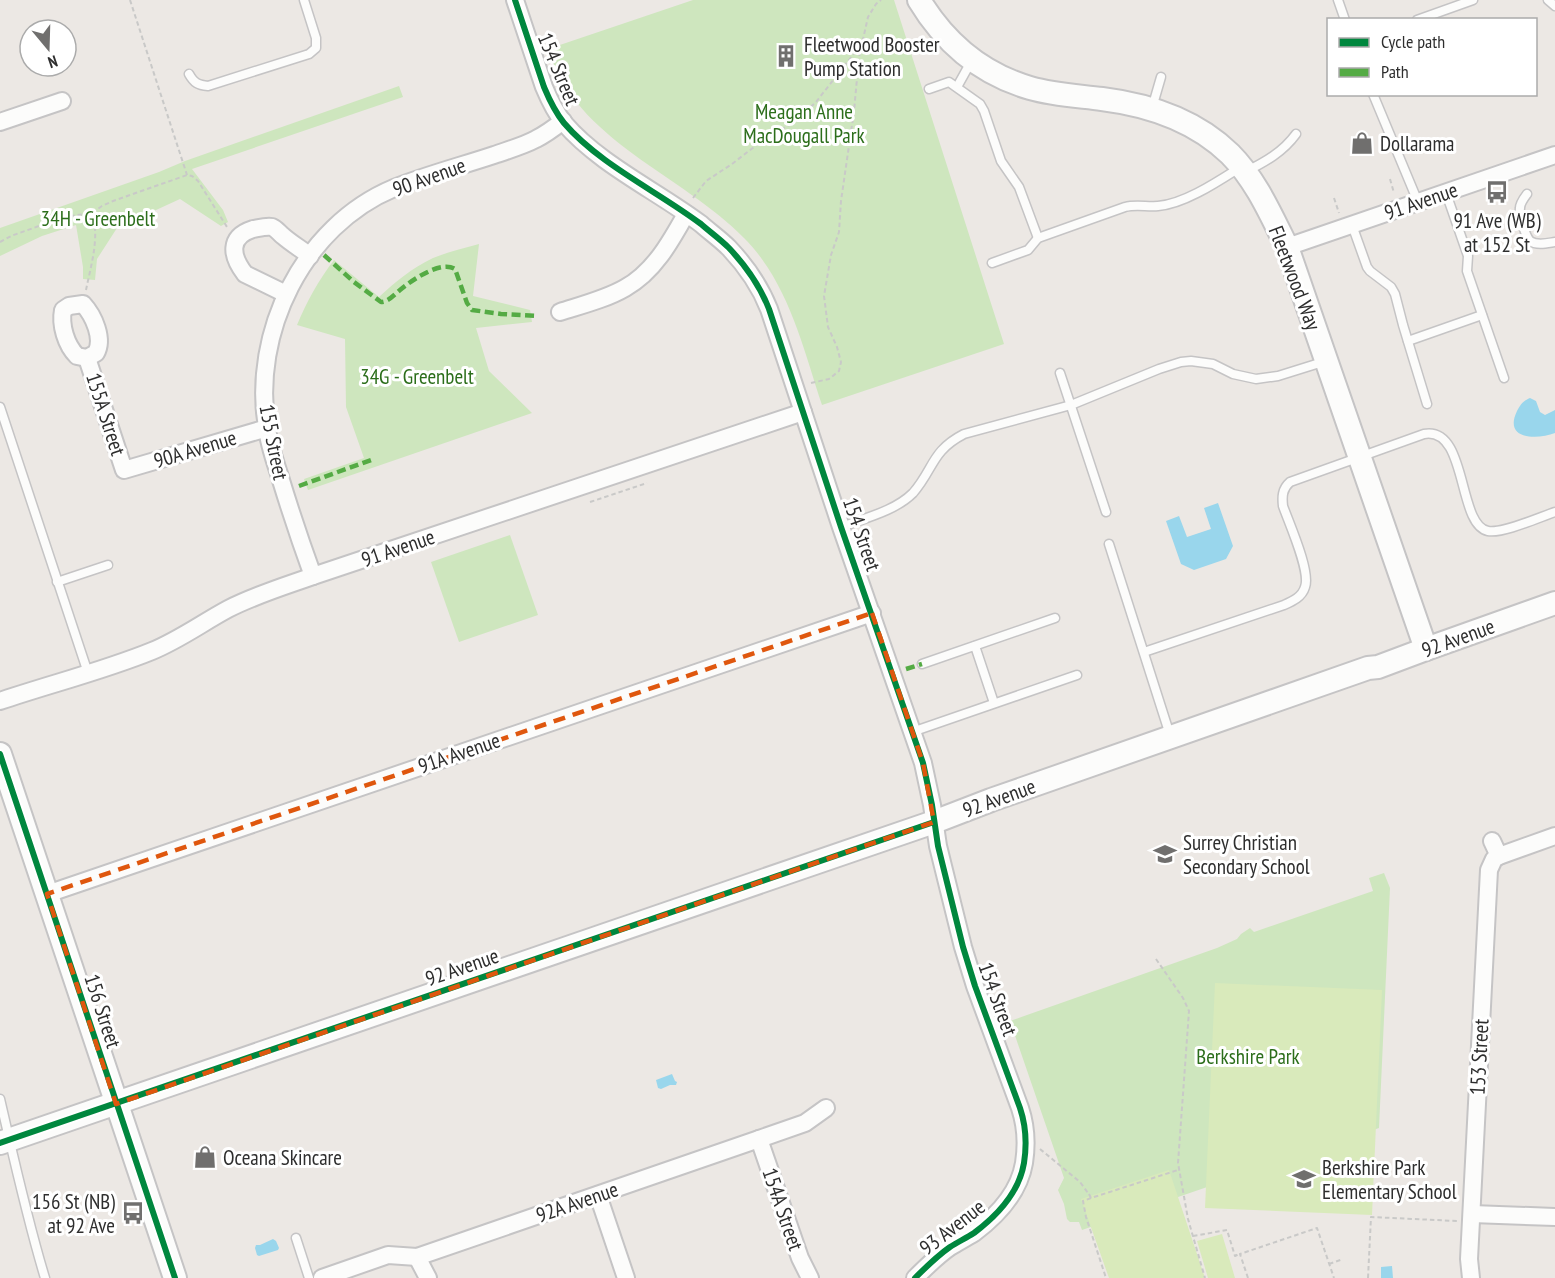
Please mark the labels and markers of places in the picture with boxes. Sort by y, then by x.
place label: Fleetwood Booster Pump Station [804,31,940,82]
building icon: Fleetwood Booster Pump Station [773,43,799,69]
shop icon: Dollarama [1349,130,1375,156]
place label: Dollarama [1380,130,1455,157]
bus stop icon: 91 Ave (WB) at 152 St [1484,179,1510,205]
place label: 91 Ave (WB) at 152 St [1453,207,1541,258]
place label: Surrey Christian Secondary School [1183,829,1310,880]
school or university icon: Surrey Christian Secondary School [1152,841,1178,867]
shop icon: Oceana Skincare [192,1144,218,1170]
place label: Oceana Skincare [223,1144,342,1171]
place label: Berkshire Park Elementary School [1322,1154,1457,1205]
school or university icon: Berkshire Park Elementary School [1291,1166,1317,1192]
place label: 156 St (NB) at 92 Ave [32,1188,115,1239]
bus stop icon: 156 St (NB) at 92 Ave [120,1200,146,1226]

